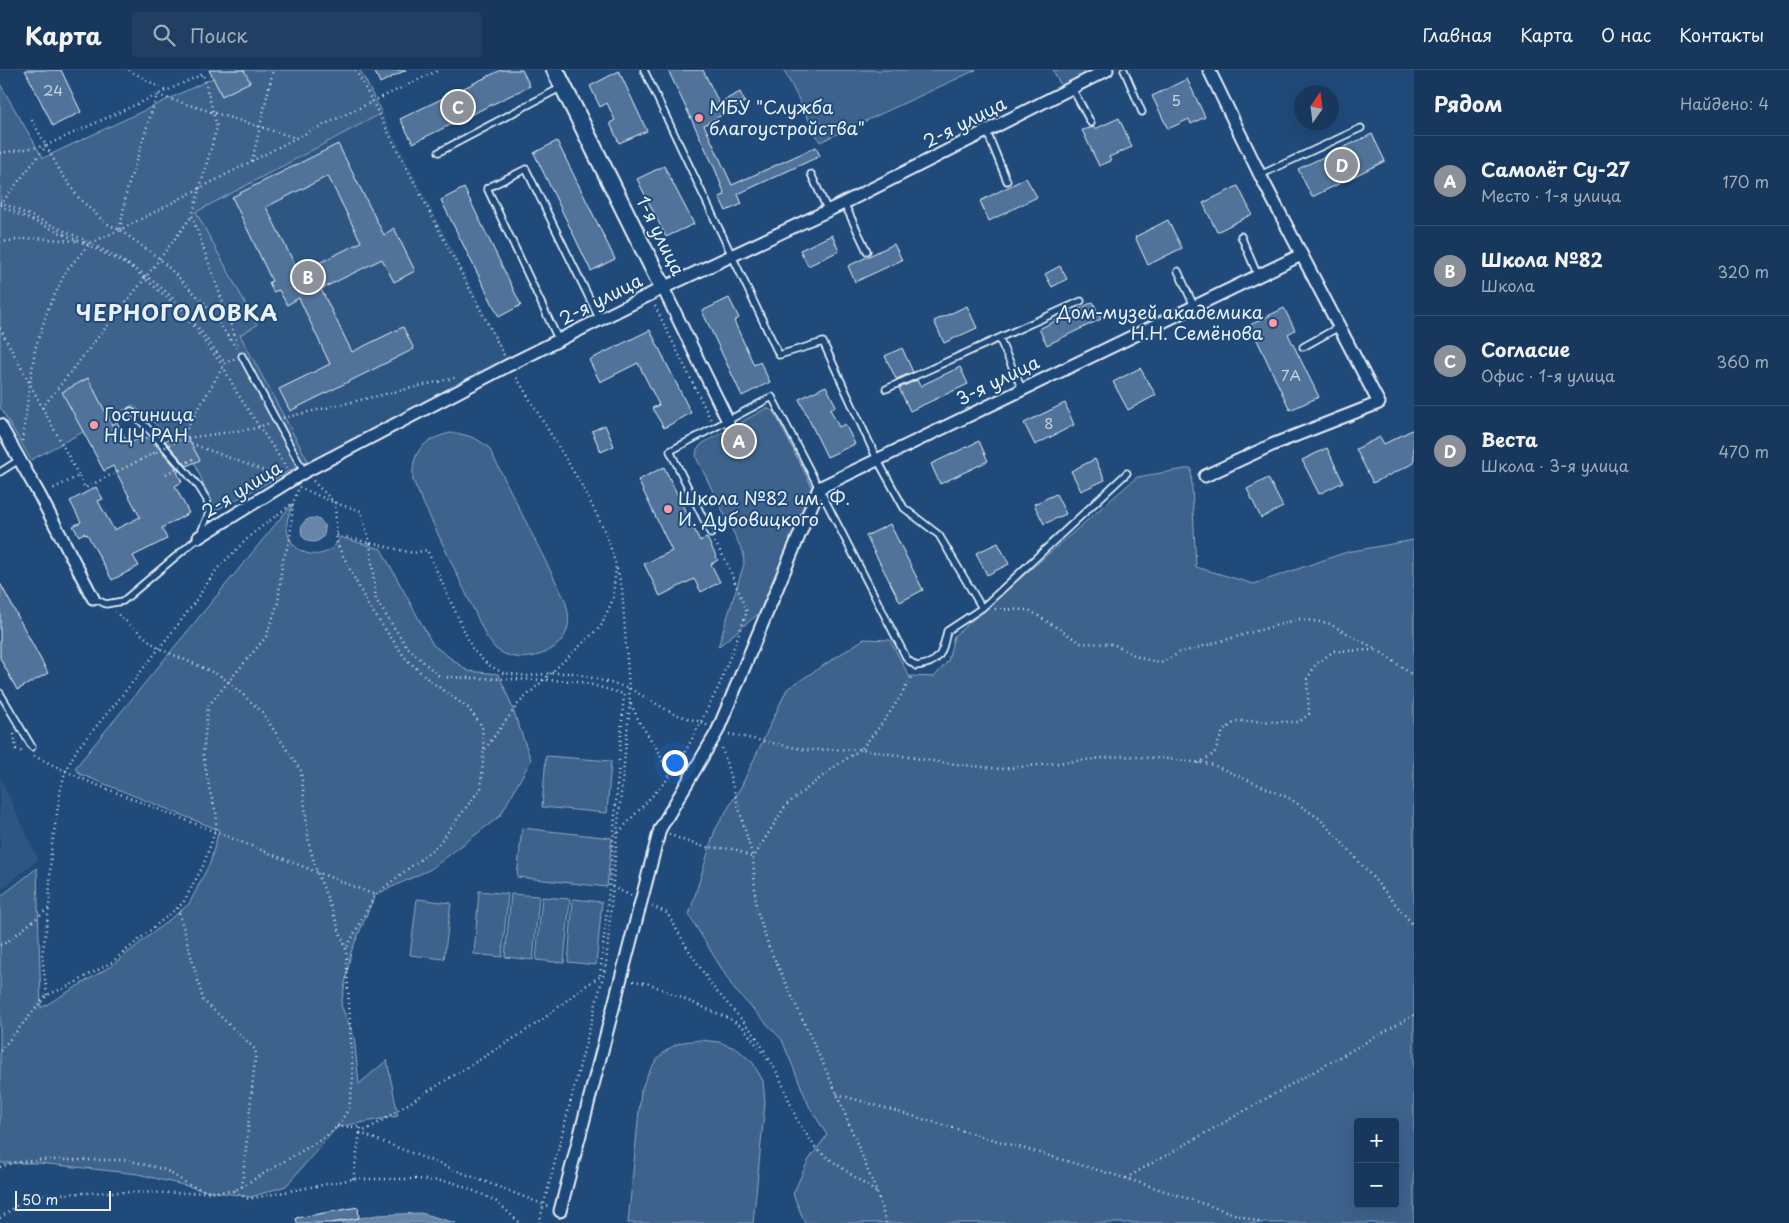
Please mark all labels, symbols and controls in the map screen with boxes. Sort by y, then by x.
search box [132,12,482,57]
text: Карта [25,17,102,53]
icon: search [150,21,178,49]
text: Поиск [190,21,248,49]
text: Главная [1423,21,1492,48]
text: Карта [1520,21,1573,48]
text: О нас [1601,21,1651,48]
text: Контакты [1679,21,1764,48]
house number: 24 [43,78,63,101]
north arrow [1294,85,1339,130]
text: Рядом [1434,87,1502,119]
pin: C [442,88,474,126]
house number: 5 [1171,88,1181,111]
street label: 2-я улица [918,89,1011,154]
text: Найдено: 4 [1680,91,1769,115]
place label: МБУ "Служба благоустройства" [709,93,865,141]
marker: МБУ "Служба благоустройства" [693,112,705,124]
pin: D [1326,146,1358,184]
text: Самолёт Су-27 [1481,155,1630,183]
text: A [1444,169,1456,193]
text: 170 m [1723,169,1769,193]
text: Место · 1-я улица [1481,183,1621,207]
street label: 1-я улица [630,191,693,280]
text: Школа №82 [1481,245,1603,273]
pin: B [292,258,324,296]
text: B [1445,259,1455,283]
text: 320 m [1718,259,1769,283]
street label: 2-я улица [554,266,647,331]
text: Школа [1481,273,1535,297]
district label: ЧЕРНОГОЛОВКА [76,295,279,328]
place label: Дом-музей академика Н.Н. Семёнова [1056,298,1264,346]
marker: Дом-музей академика Н.Н. Семёнова [1267,317,1279,329]
text: Согласие [1481,335,1570,363]
street label: 3-я улица [951,348,1044,411]
text: C [1444,349,1456,373]
text: 360 m [1717,349,1769,373]
house number: 7А [1281,363,1301,386]
text: Офис · 1-я улица [1481,363,1615,387]
place label: Гостиница НЦЧ РАН [104,400,194,448]
house number: 8 [1044,411,1054,434]
marker: Гостиница НЦЧ РАН [88,419,100,431]
pin: A [723,422,755,460]
text: Веста [1481,425,1538,453]
text: D [1444,439,1456,463]
text: 470 m [1719,439,1769,463]
street label: 2-я улица [196,453,287,524]
text: Школа · 3-я улица [1481,453,1629,477]
place label: Школа №82 им. Ф. И. Дубовицкого [678,484,850,532]
marker: Школа №82 им. Ф. И. Дубовицкого [662,503,674,515]
your location [662,750,688,776]
map controls [1354,1118,1399,1208]
button: + [1354,1118,1399,1163]
button: − [1354,1163,1399,1208]
scale bar [15,1188,111,1211]
text: 50 m [22,1189,58,1210]

